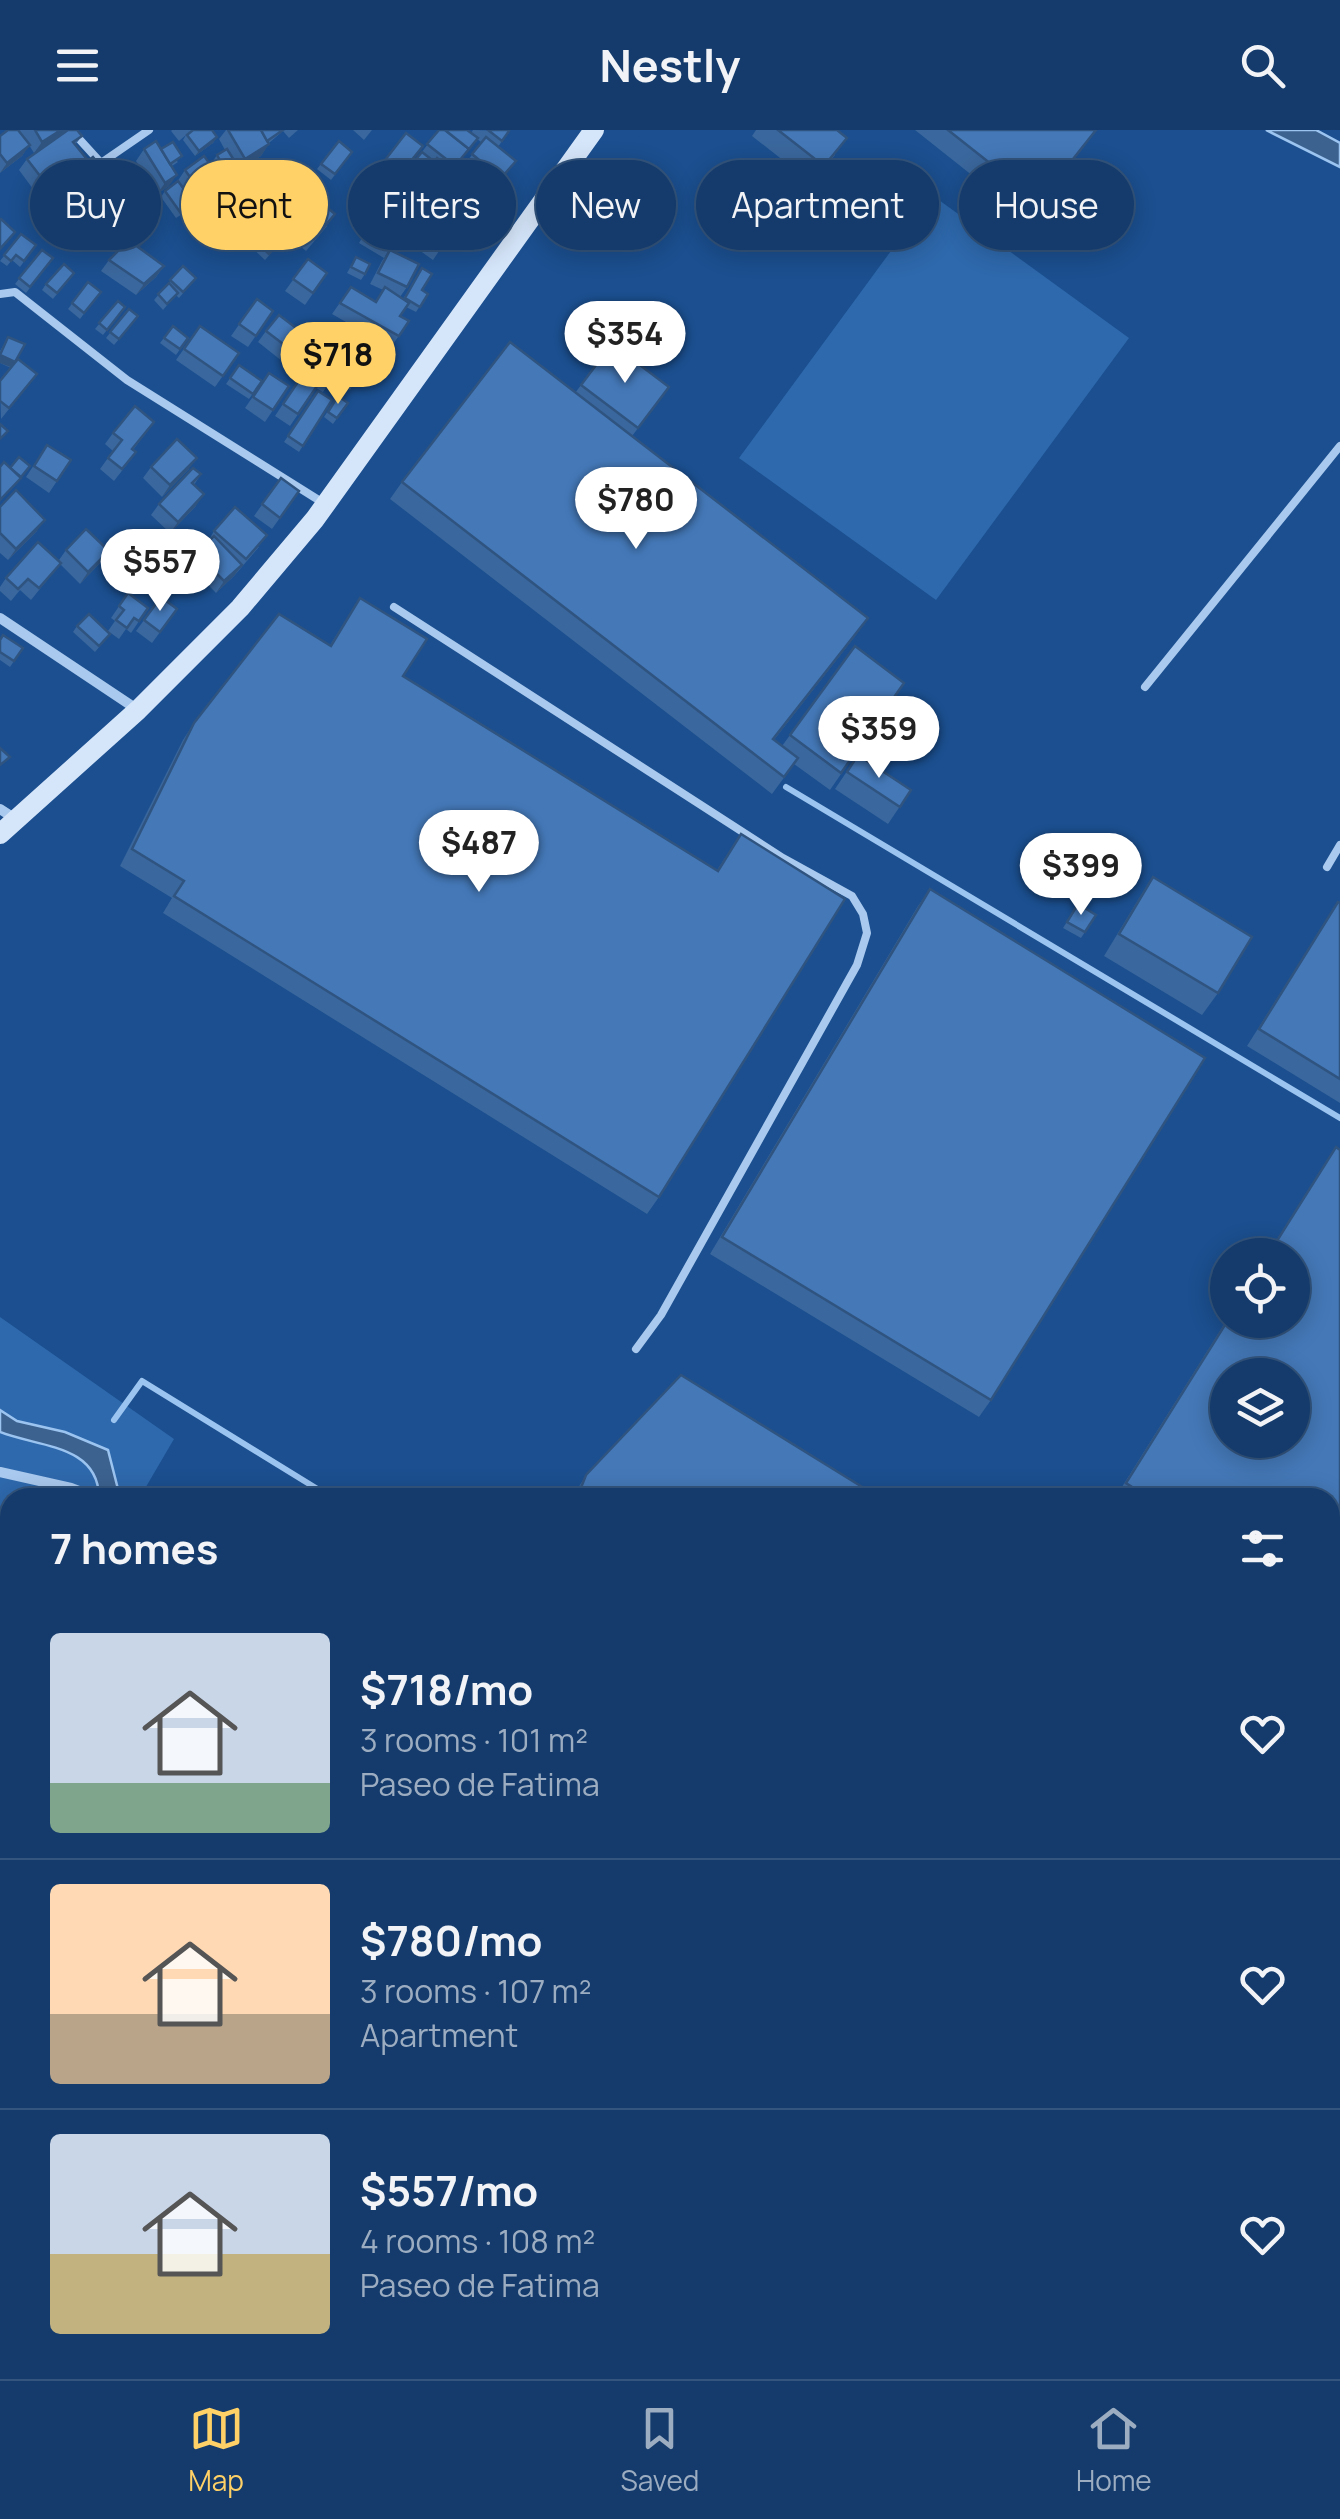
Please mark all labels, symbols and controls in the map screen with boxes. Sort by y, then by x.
text: Nestly [599,34,741,96]
icon: menu [50,38,105,93]
icon: search [1235,38,1290,93]
chip: Buy [30,160,161,250]
chip: Rent [181,160,328,250]
chip: Filters [348,160,516,250]
chip: New [536,160,676,250]
chip: Apartment [696,160,939,250]
chip: House [959,160,1134,250]
pin: $354 [566,301,684,386]
text: $354 [587,311,663,355]
pin: $718 [279,322,397,407]
text: $718 [303,332,373,376]
pin: $780 [577,467,695,552]
text: $780 [597,477,675,521]
pin: $557 [101,529,219,614]
text: $557 [123,539,197,583]
pin: $359 [820,696,938,781]
text: $359 [840,706,918,750]
pin: $487 [420,810,538,895]
text: $487 [441,820,517,864]
pin: $399 [1022,833,1140,918]
text: $399 [1042,843,1120,887]
map controls [1210,1238,1310,1458]
button: locate [1210,1238,1310,1338]
button: layers [1210,1358,1310,1458]
text: 7 homes [50,1519,218,1577]
icon: filters [1235,1521,1290,1576]
text: $718/mo [360,1660,533,1718]
icon: home [130,1673,250,1793]
icon: heart [1235,1706,1290,1761]
text: 3 rooms · 101 m² [360,1718,588,1762]
text: Paseo de Fatima [360,1762,600,1806]
text: $780/mo [360,1911,542,1969]
icon: home [130,1924,250,2044]
icon: heart [1235,1957,1290,2012]
text: 3 rooms · 107 m² [360,1969,592,2013]
text: Apartment [360,2013,518,2057]
text: $557/mo [360,2161,538,2219]
icon: home [130,2174,250,2294]
icon: heart [1235,2207,1290,2262]
text: 4 rooms · 108 m² [360,2219,595,2263]
text: Paseo de Fatima [360,2263,600,2307]
tab: Map [188,2401,244,2499]
tab: Saved [621,2401,699,2499]
tab: Home [1076,2401,1152,2499]

